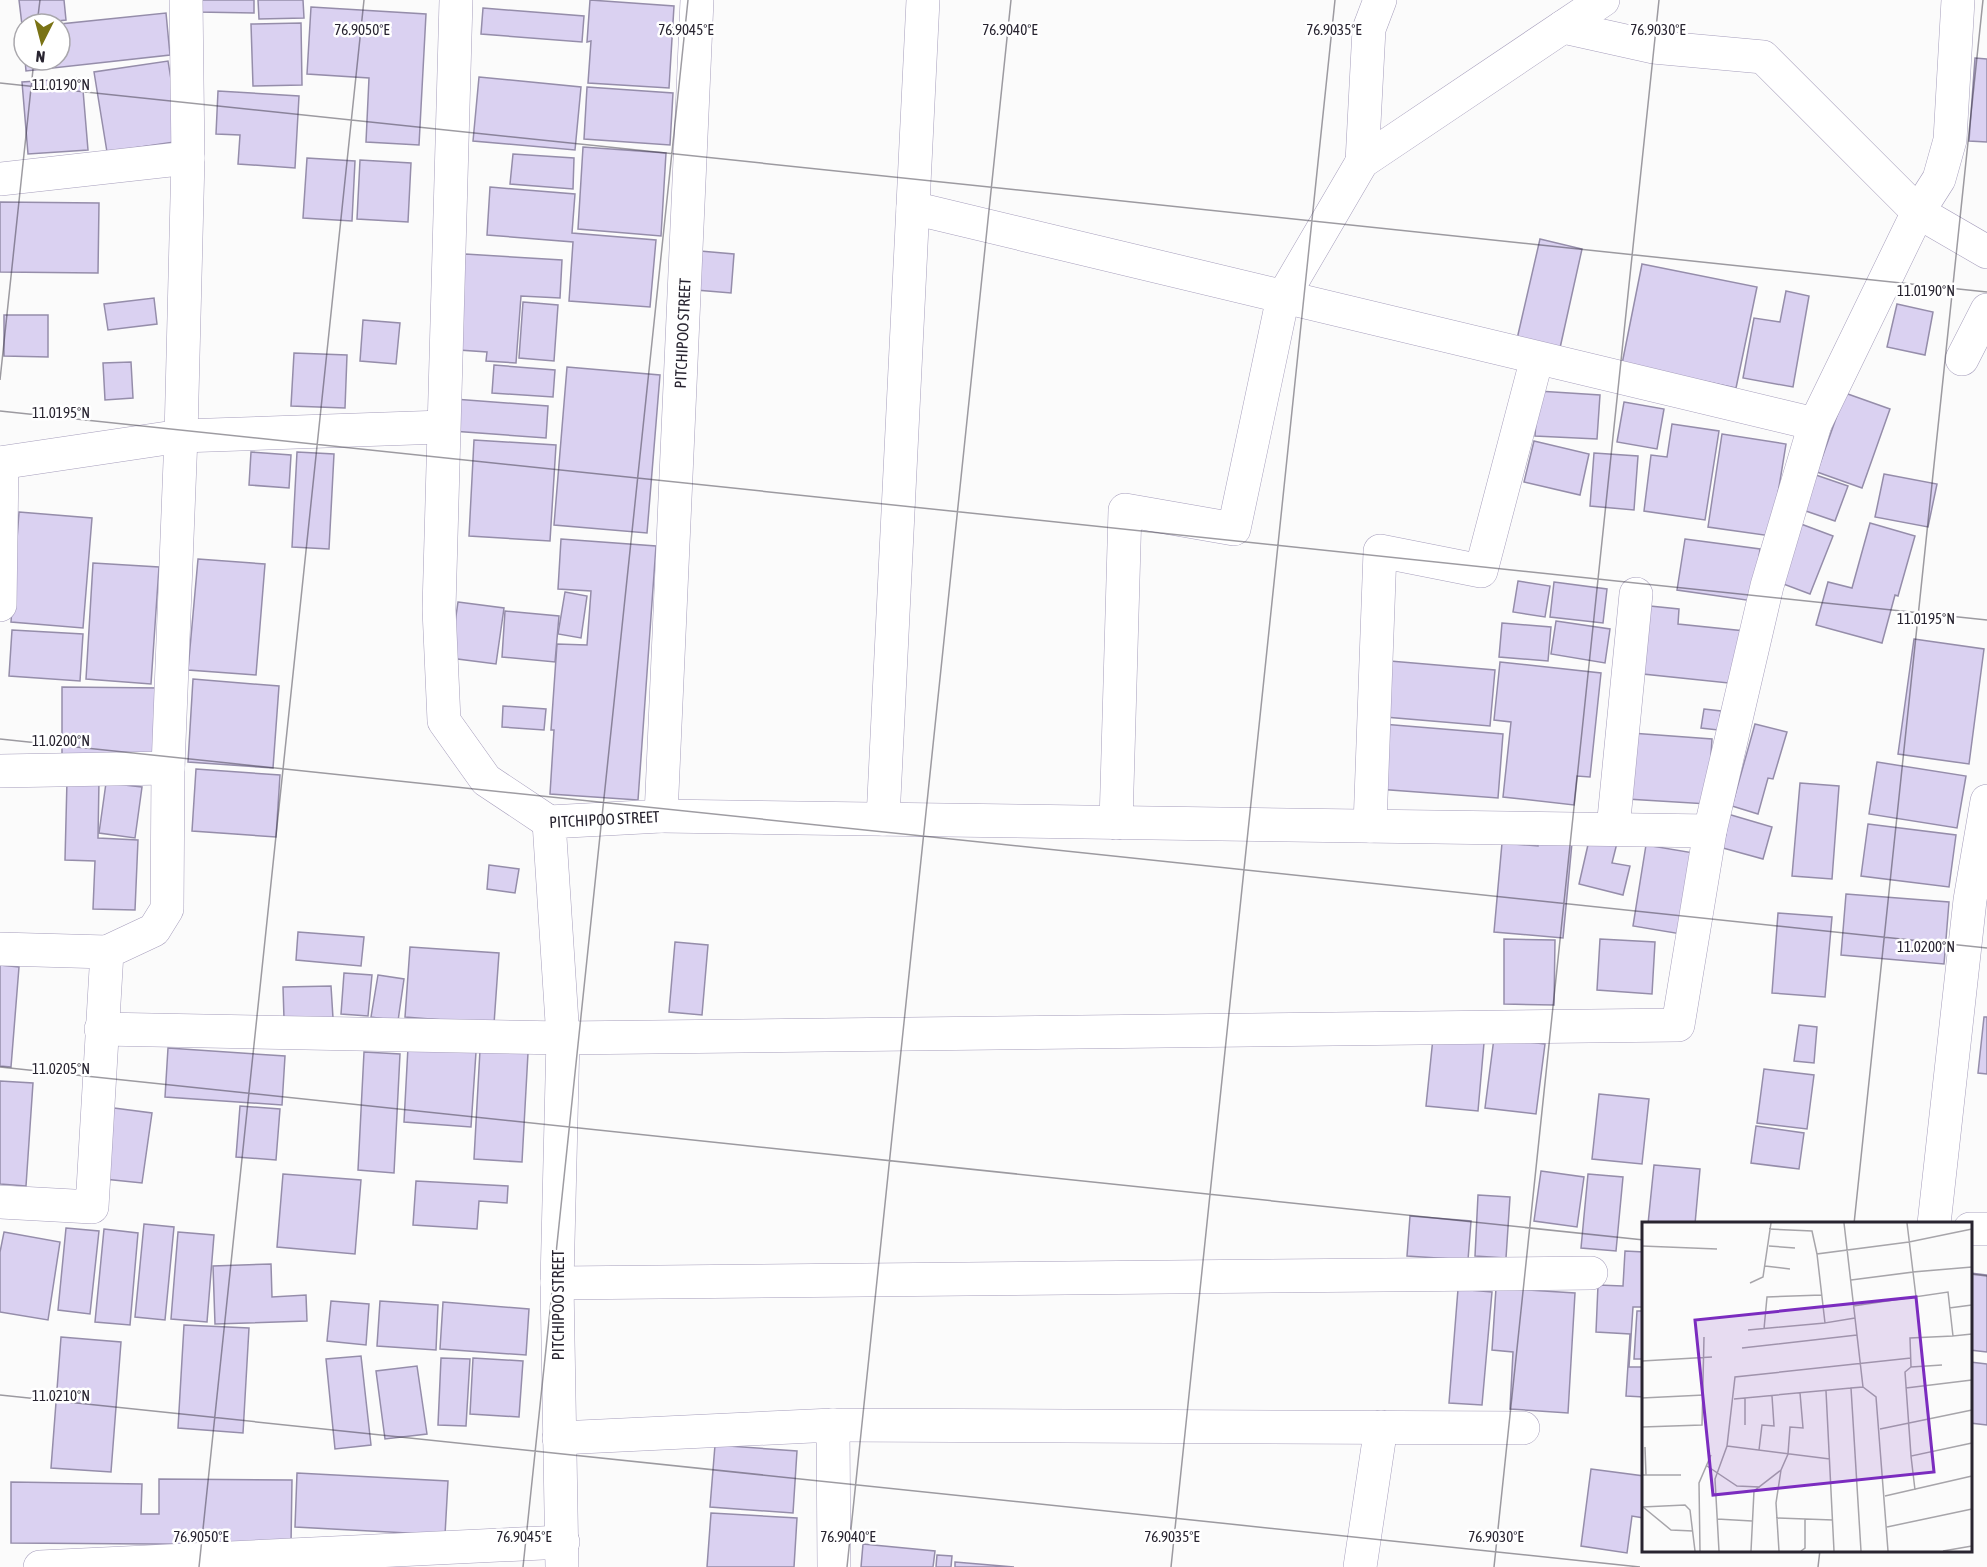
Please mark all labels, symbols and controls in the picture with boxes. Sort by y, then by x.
north arrow [12,12,72,72]
text: 76.9050°E [334,21,390,38]
text: 76.9045°E [658,21,714,38]
text: 76.9040°E [982,21,1038,38]
text: 76.9035°E [1306,21,1362,38]
text: 76.9030°E [1630,21,1686,38]
text: N [35,47,46,66]
text: 11.0190°N [32,76,90,93]
street label: PITCHIPOO STREET [671,278,694,389]
text: 11.0190°N [1897,282,1955,299]
text: 11.0195°N [32,404,90,421]
text: 11.0195°N [1897,610,1955,627]
text: 11.0200°N [32,732,90,749]
street label: PITCHIPOO STREET [549,807,660,831]
text: 11.0200°N [1897,938,1955,955]
text: 11.0205°N [32,1060,90,1077]
inset map [1642,1222,1972,1552]
street label: PITCHIPOO STREET [549,1250,567,1360]
text: 11.0210°N [32,1387,90,1404]
text: 76.9050°E [173,1528,229,1545]
text: 76.9045°E [496,1528,552,1545]
text: 76.9040°E [820,1528,876,1545]
text: 76.9035°E [1144,1528,1200,1545]
text: 76.9030°E [1468,1528,1524,1545]

